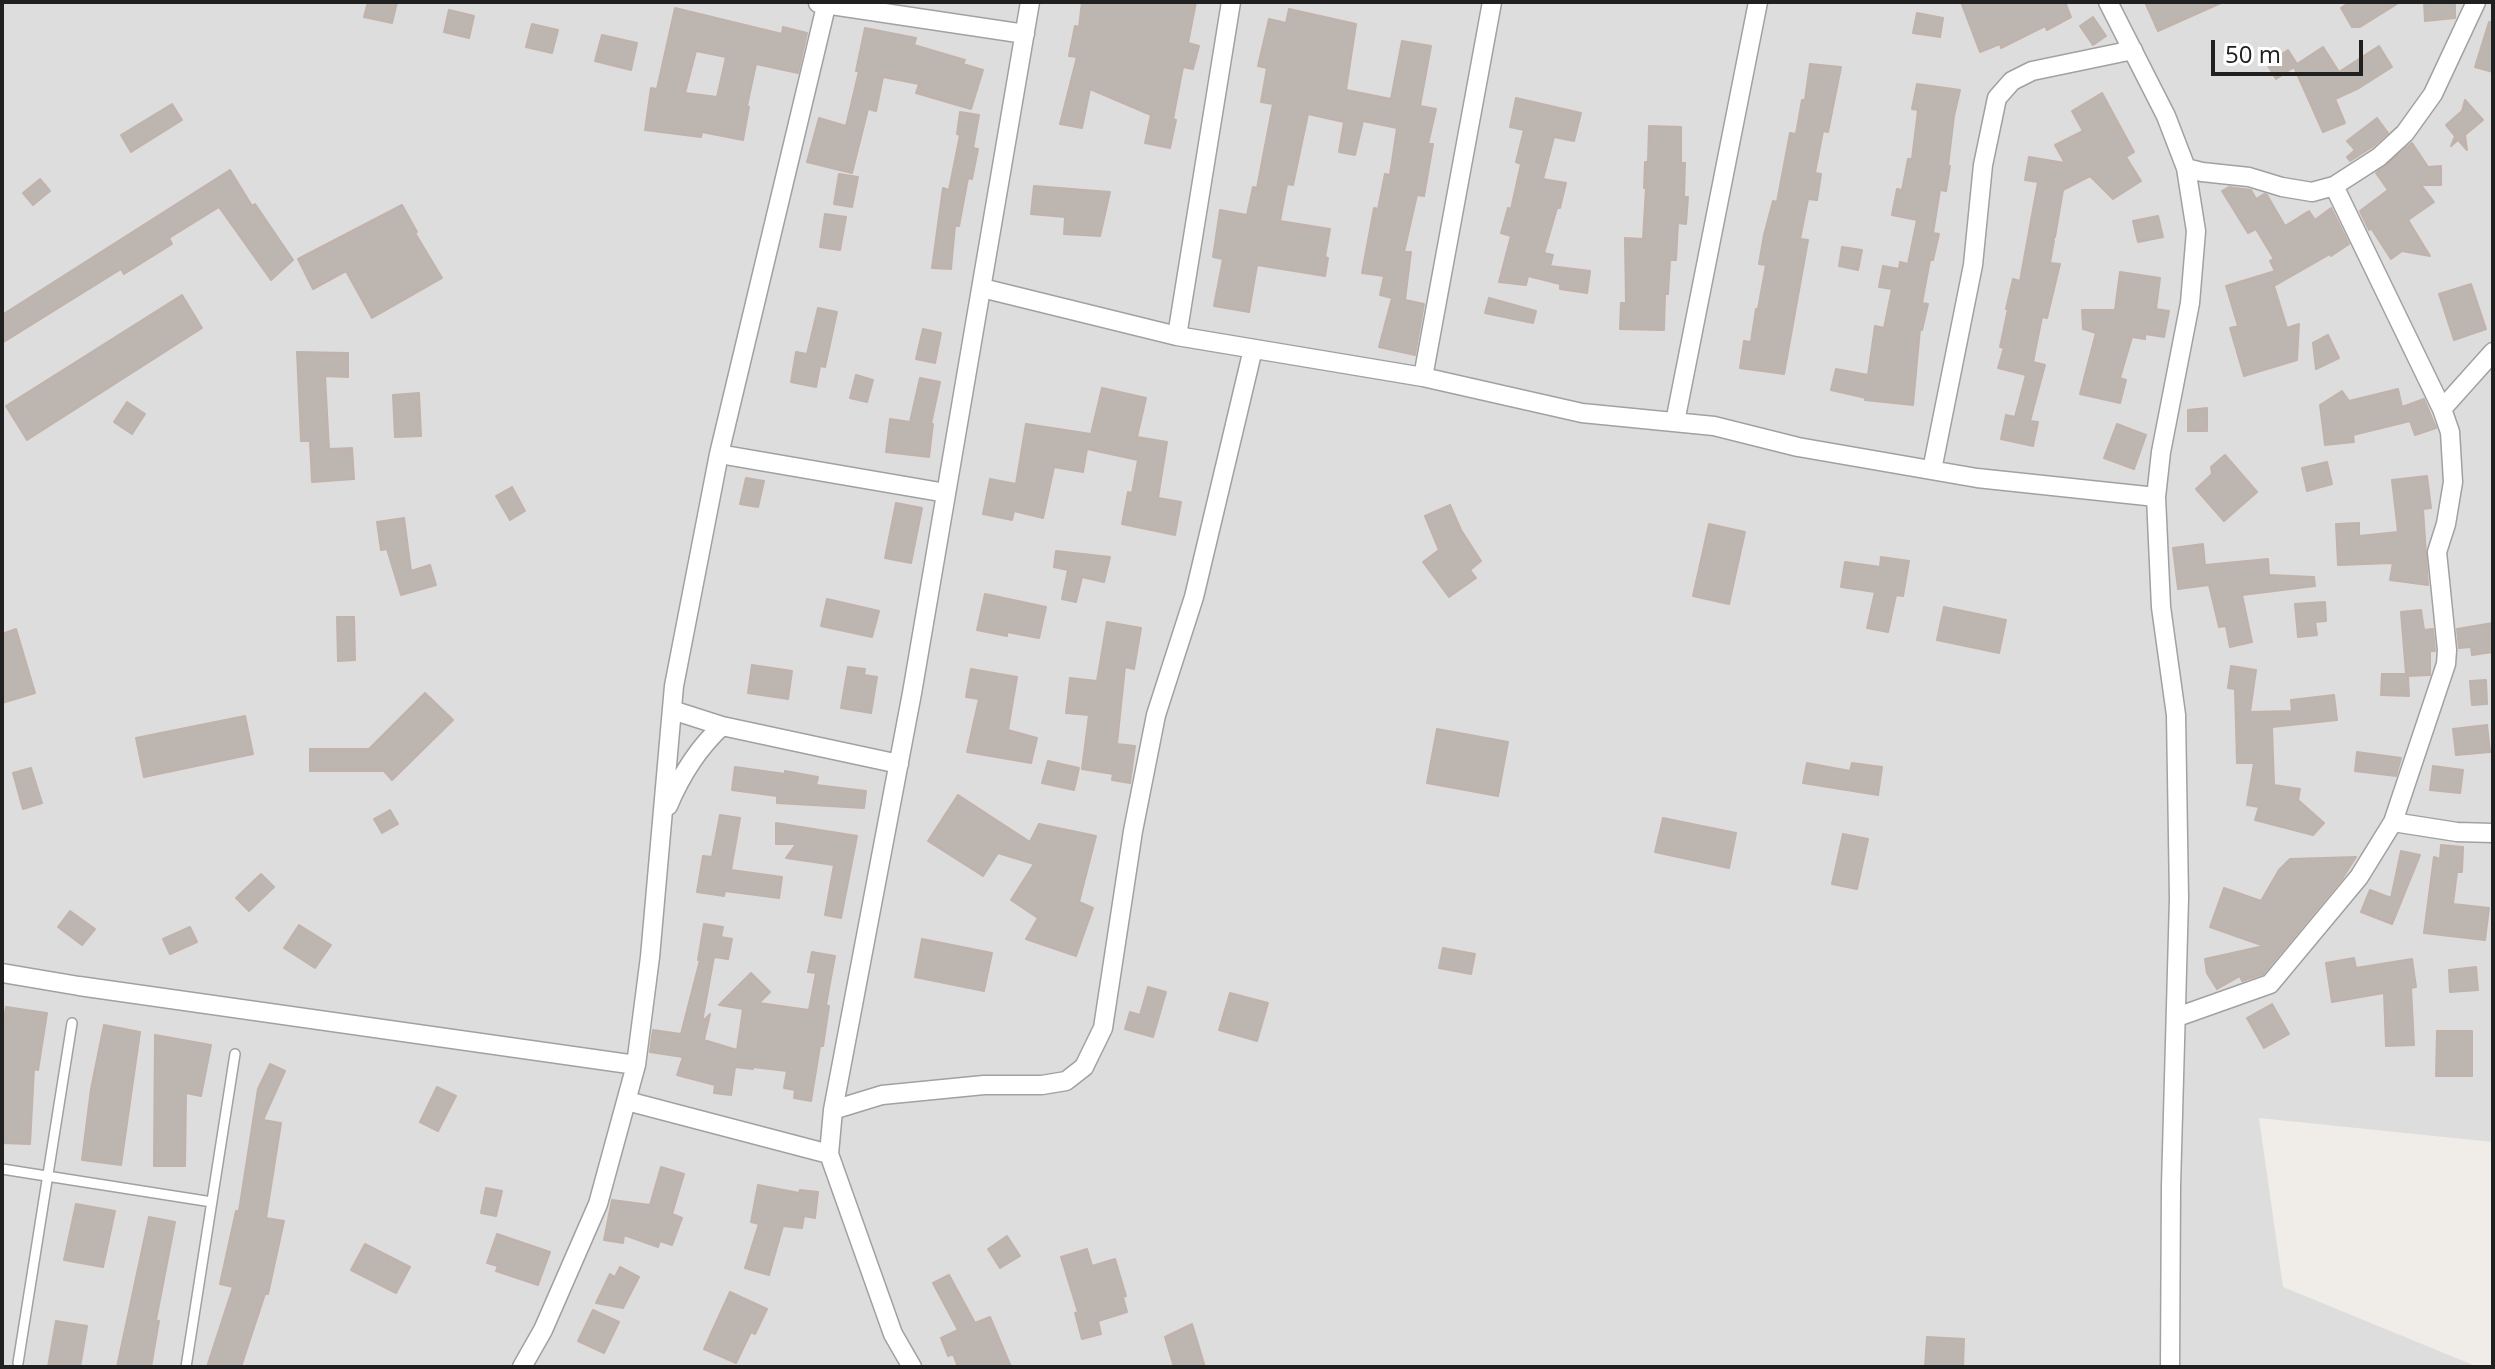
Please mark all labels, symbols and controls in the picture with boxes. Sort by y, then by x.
scale bar [2215,24,2367,74]
text: 50 m [2225,37,2281,70]

